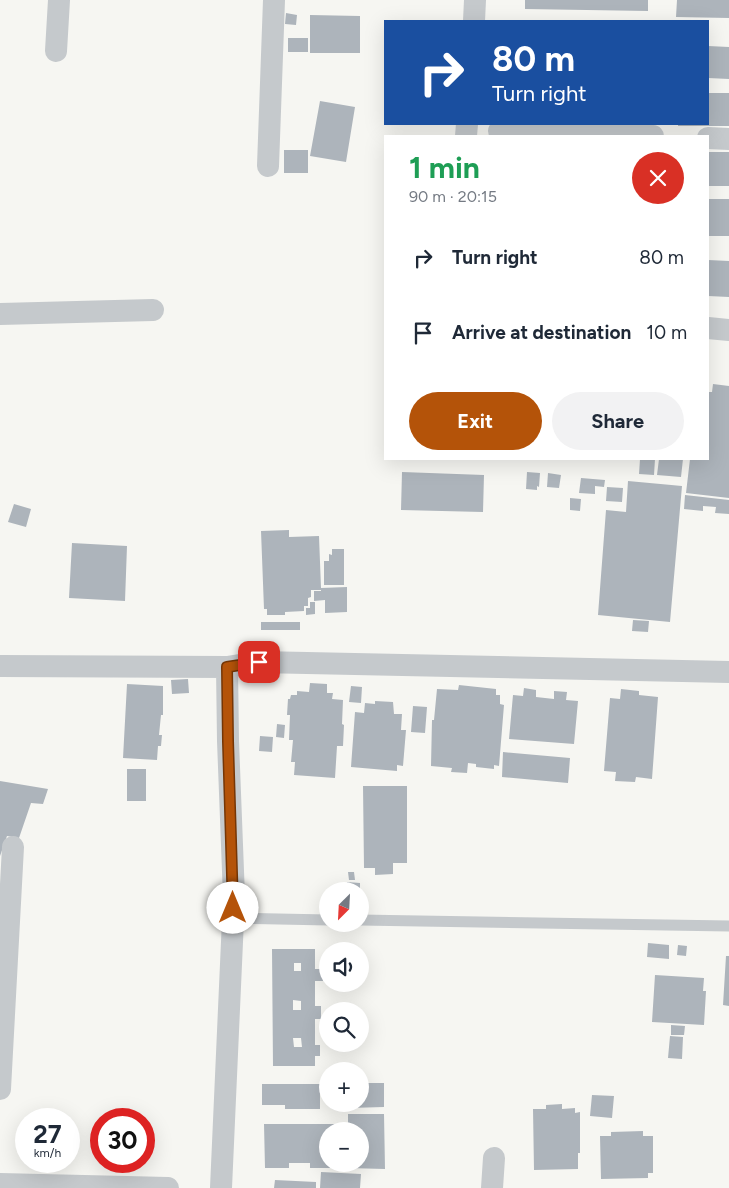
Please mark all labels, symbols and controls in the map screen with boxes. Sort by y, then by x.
text: 80 m [492,38,575,80]
icon: right [409,40,474,105]
text: Turn right [492,80,587,107]
text: 1 min [409,149,480,186]
button: close [632,152,684,204]
text: 90 m · 20:15 [409,187,497,206]
icon: right [409,244,437,272]
text: Turn right [452,246,538,269]
text: 80 m [639,246,684,269]
icon: arrive [409,319,437,347]
text: Arrive at destination [452,321,631,344]
text: 10 m [646,321,687,344]
button: Exit [409,392,542,450]
button: Share [552,392,684,450]
pin [238,641,280,683]
icon: arrive [245,648,273,676]
position arrow [206,881,258,933]
north arrow [319,882,369,932]
map controls [319,882,369,1172]
button: sound [319,942,369,992]
button: search [319,1002,369,1052]
button: + [319,1062,369,1112]
speed limit sign: 30 [90,1108,155,1173]
text: 27 [33,1119,62,1149]
button: − [319,1122,369,1172]
text: km/h [34,1146,61,1160]

